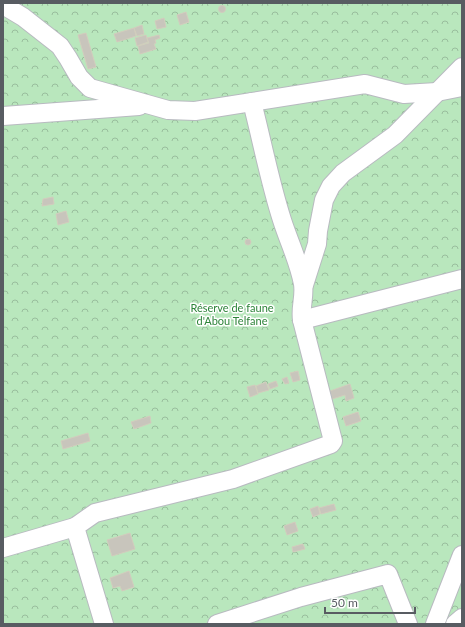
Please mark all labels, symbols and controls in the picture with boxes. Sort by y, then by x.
park label: Réserve de faune d'Abou Telfane [190,301,274,327]
scale bar [325,589,415,615]
text: 50 m [331,595,358,610]

